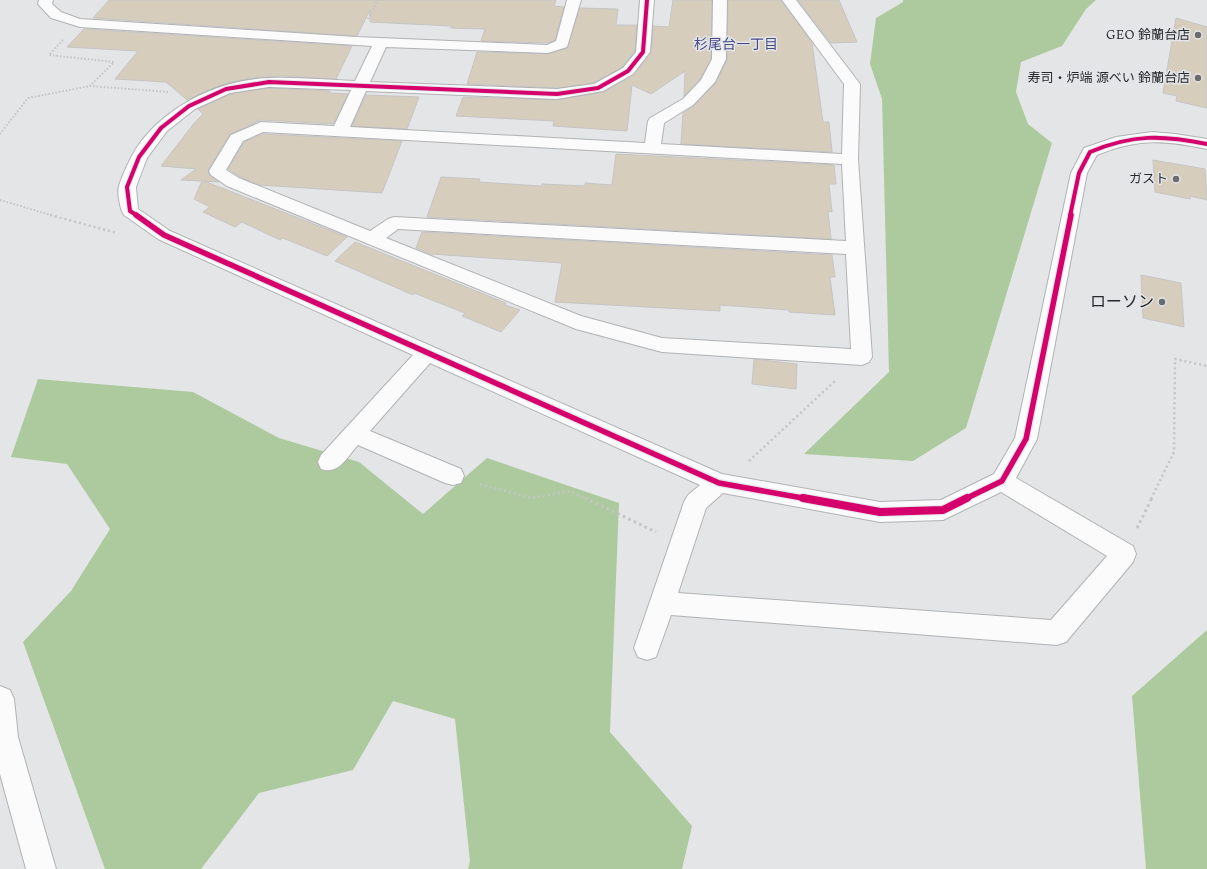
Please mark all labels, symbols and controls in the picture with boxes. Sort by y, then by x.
place label: GEO 鈴蘭台店 [1106,25,1190,45]
marker: GEO 鈴蘭台店 [1193,30,1203,40]
district label: 杉尾台一丁目 [694,34,778,55]
place label: 寿司・炉端 源べい 鈴蘭台店 [1027,68,1190,88]
marker: 寿司・炉端 源べい 鈴蘭台店 [1193,73,1203,83]
place label: ガスト [1129,169,1168,189]
marker: ガスト [1171,174,1181,184]
place label: ローソン [1090,290,1154,314]
marker: ローソン [1157,297,1167,307]

